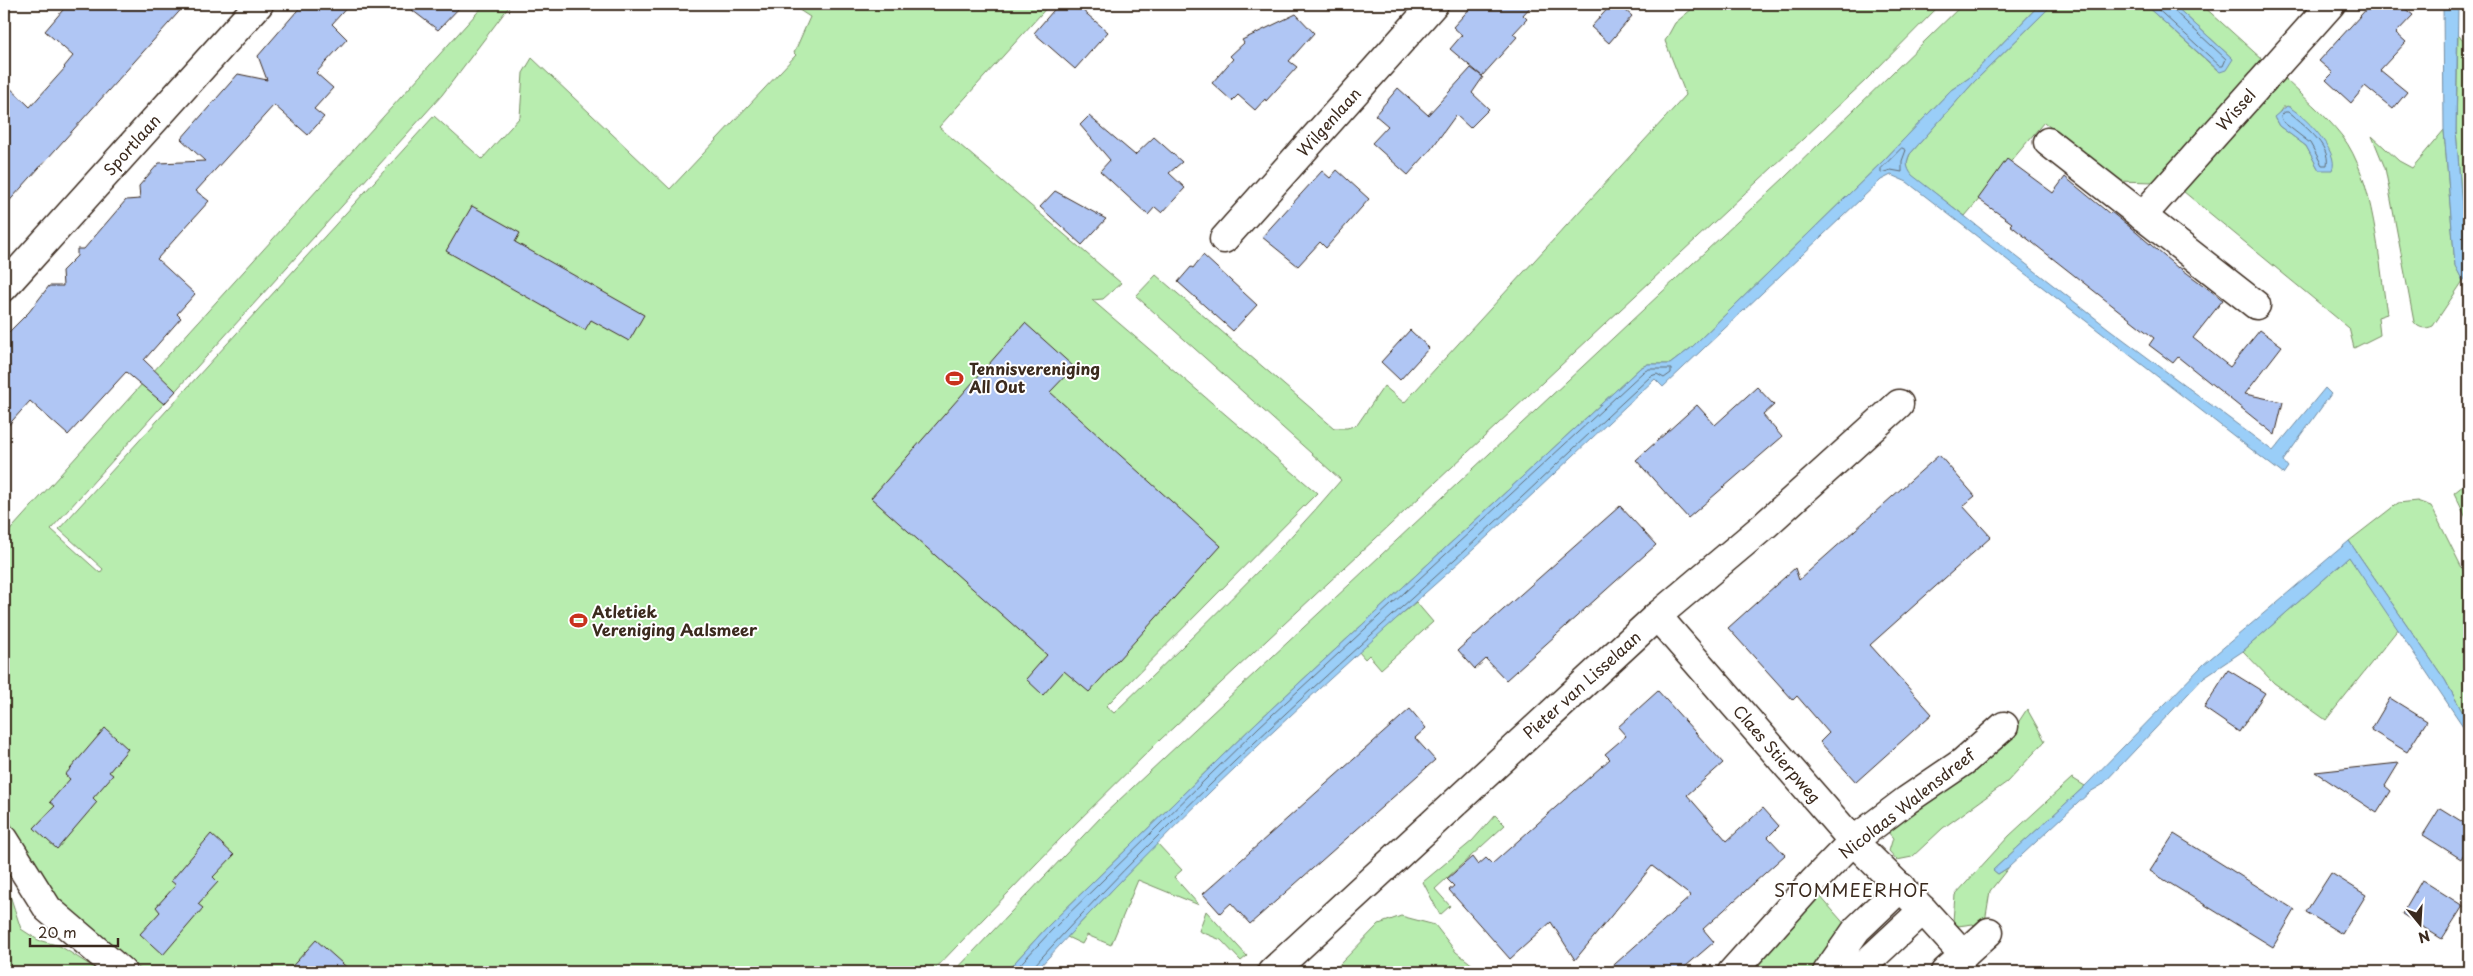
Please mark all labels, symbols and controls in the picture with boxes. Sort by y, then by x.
street label: Wilgenlaan [1291,81,1366,161]
street label: Wissel [2210,83,2261,136]
street label: Sportlaan [97,108,165,180]
place label: Tennisvereniging All Out [968,356,1100,398]
sports icon: Tennisvereniging All Out [945,368,965,388]
place label: Atletiek Vereniging Aalsmeer [592,599,758,641]
sports icon: Atletiek Vereniging Aalsmeer [568,611,588,631]
street label: Pieter van Lisselaan [1517,625,1646,744]
street label: Claes Stierpweg [1728,699,1827,808]
street label: Nicolaas Walensdreef [1833,742,1981,864]
district label: STOMMEERHOF [1774,876,1930,903]
north arrow [2396,898,2446,948]
scale bar [30,916,118,948]
text: 20 m [38,920,77,943]
text: N [2416,925,2433,949]

